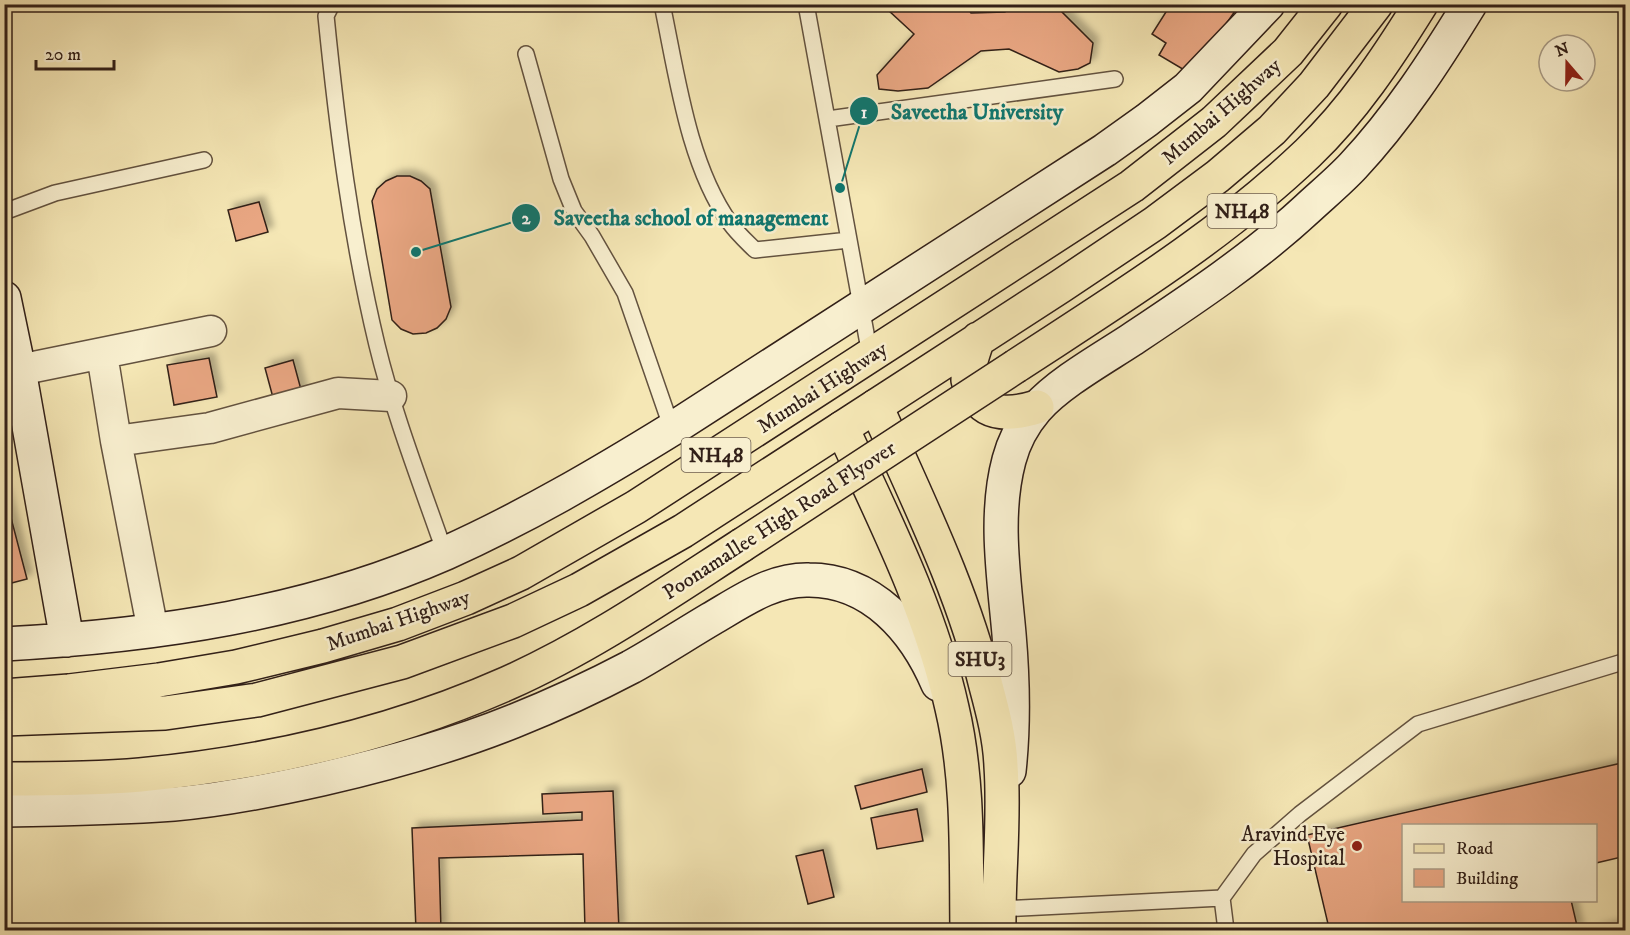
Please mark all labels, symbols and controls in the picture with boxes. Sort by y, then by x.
scale bar [36,33,114,71]
north arrow [1537,33,1597,93]
text: N [1553,38,1572,61]
text: 20 m [45,44,81,66]
street label: Mumbai Highway [1157,52,1287,171]
callout: Saveetha University [849,91,1075,131]
text: Saveetha University [891,99,1064,126]
text: 1 [861,102,868,124]
road number: NH48 [1208,194,1276,228]
callout: Saveetha school of management [511,198,840,238]
text: Saveetha school of management [553,205,829,232]
text: 2 [522,208,532,230]
street label: Mumbai Highway [753,336,893,440]
street label: Poonamallee High Road Flyover [658,436,901,606]
road number: NH48 [682,438,750,472]
street label: Mumbai Highway [323,584,474,658]
road number: SHU3 [948,642,1012,676]
place label: Aravind Eye Hospital [1241,822,1346,872]
legend [1402,824,1597,902]
text: Road [1456,838,1493,860]
marker: Aravind Eye Hospital [1350,839,1364,853]
text: Building [1456,868,1518,890]

